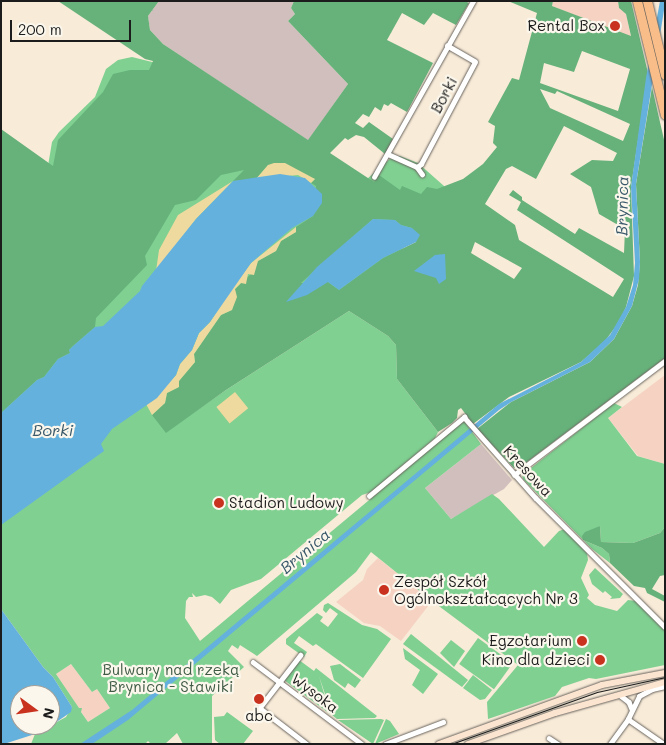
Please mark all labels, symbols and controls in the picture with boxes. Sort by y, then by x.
scale bar [12,10,134,42]
place label: Rental Box [527,17,605,35]
text: 200 m [18,19,62,39]
marker: Rental Box [609,20,621,32]
street label: Borki [427,74,461,116]
water label: Brynica [612,176,632,236]
water label: Borki [33,420,73,440]
street label: Kresowa [500,442,556,500]
place label: Stadion Ludowy [229,494,343,512]
marker: Stadion Ludowy [213,497,225,509]
water label: Brynica [276,525,334,577]
place label: Zespół Szkół Ogólnokształcących Nr 3 [394,572,578,607]
marker: Zespół Szkół Ogólnokształcących Nr 3 [378,584,390,596]
place label: Egzotarium [489,632,572,650]
marker: Egzotarium [576,635,588,647]
place label: Kino dla dzieci [482,651,590,669]
marker: Kino dla dzieci [594,654,606,666]
park label: Bulwary nad rzeką Brynica - Stawiki [103,660,239,695]
street label: Wysoka [288,669,342,717]
north arrow [10,685,60,735]
marker: abc [253,693,265,705]
text: N [39,706,60,721]
place label: abc [245,707,273,725]

